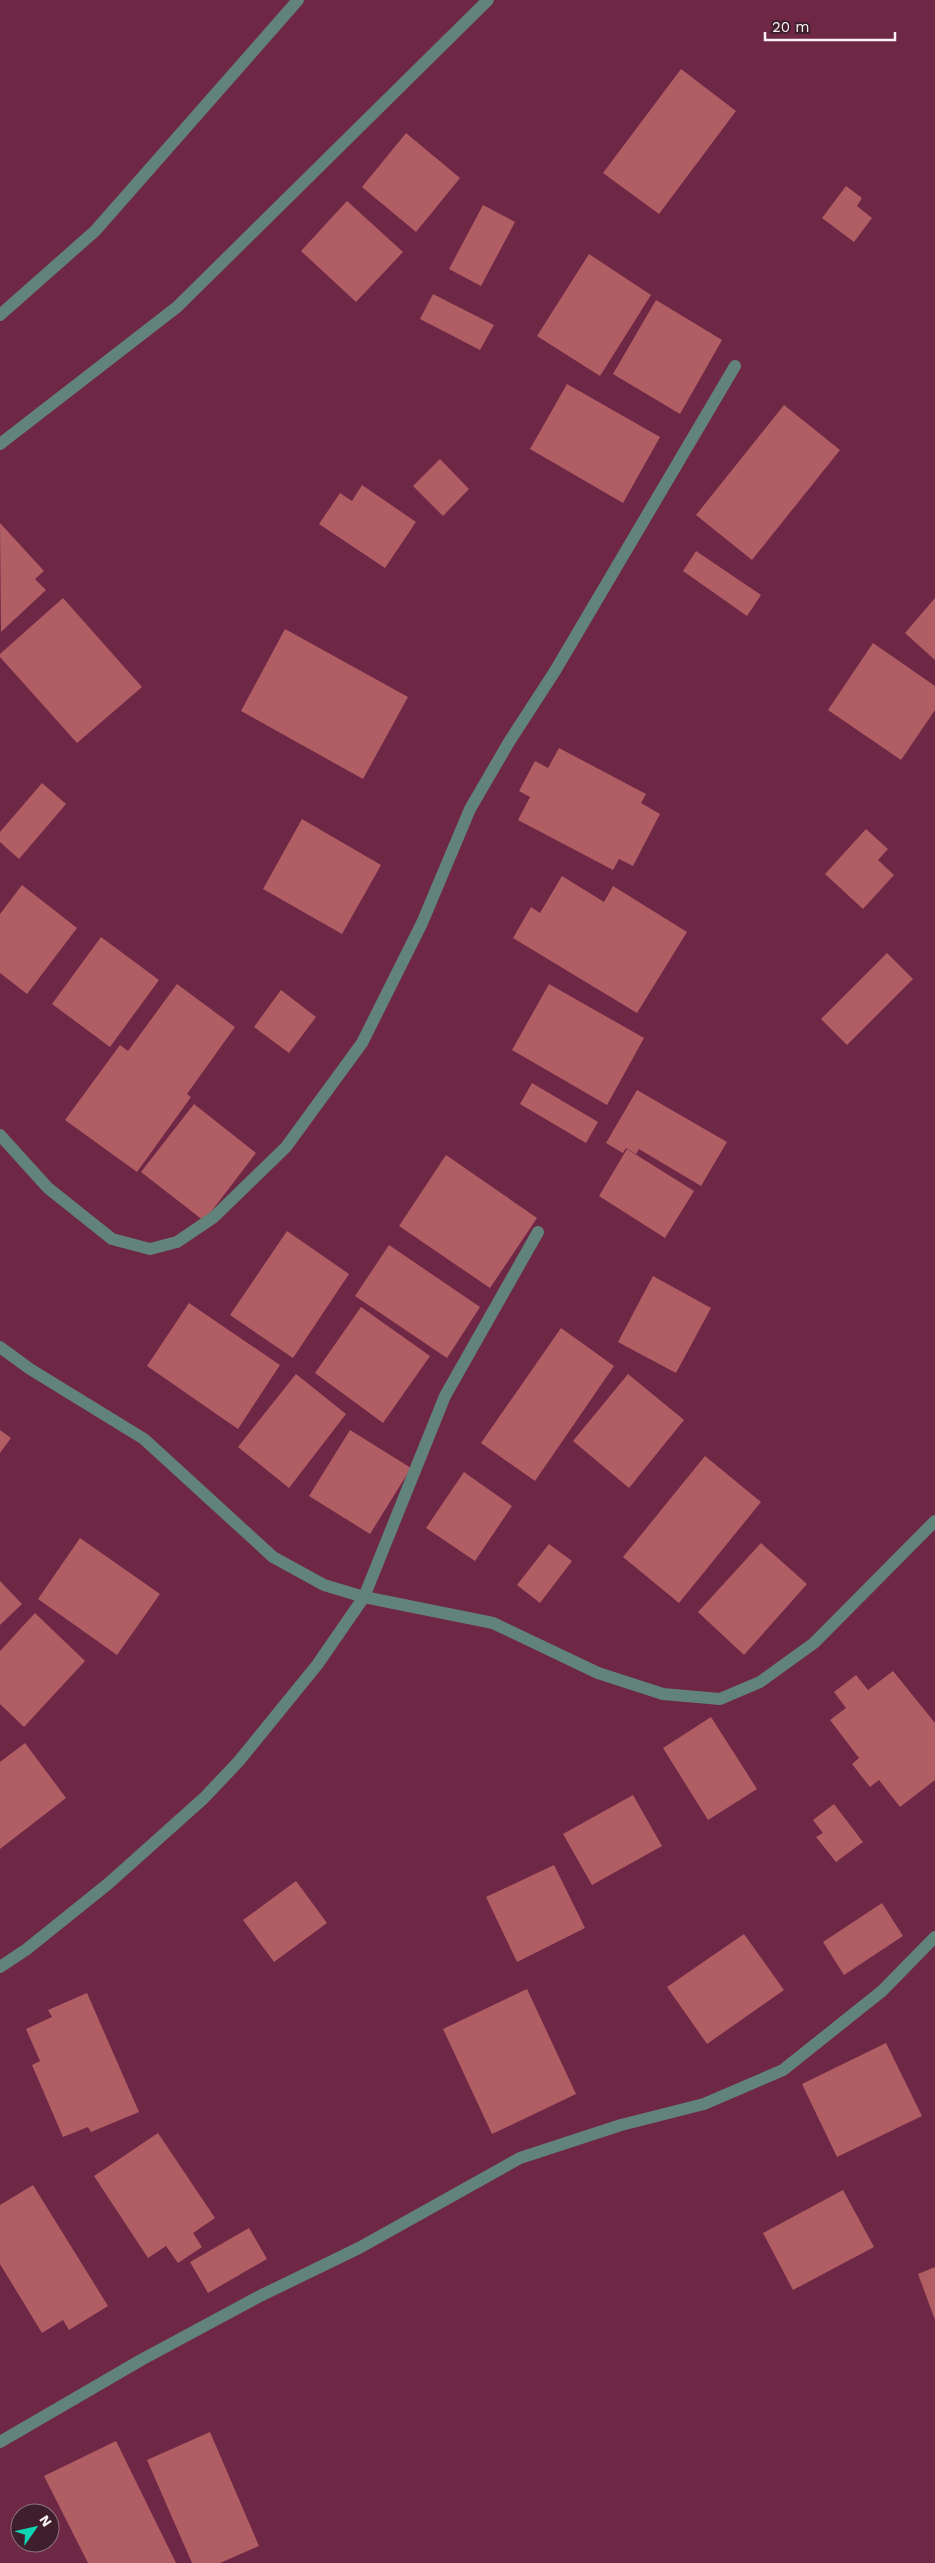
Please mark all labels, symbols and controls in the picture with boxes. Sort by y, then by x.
scale bar [765,10,895,42]
text: 20 m [772,18,810,36]
north arrow [10,2503,60,2553]
text: N [36,2512,55,2530]

